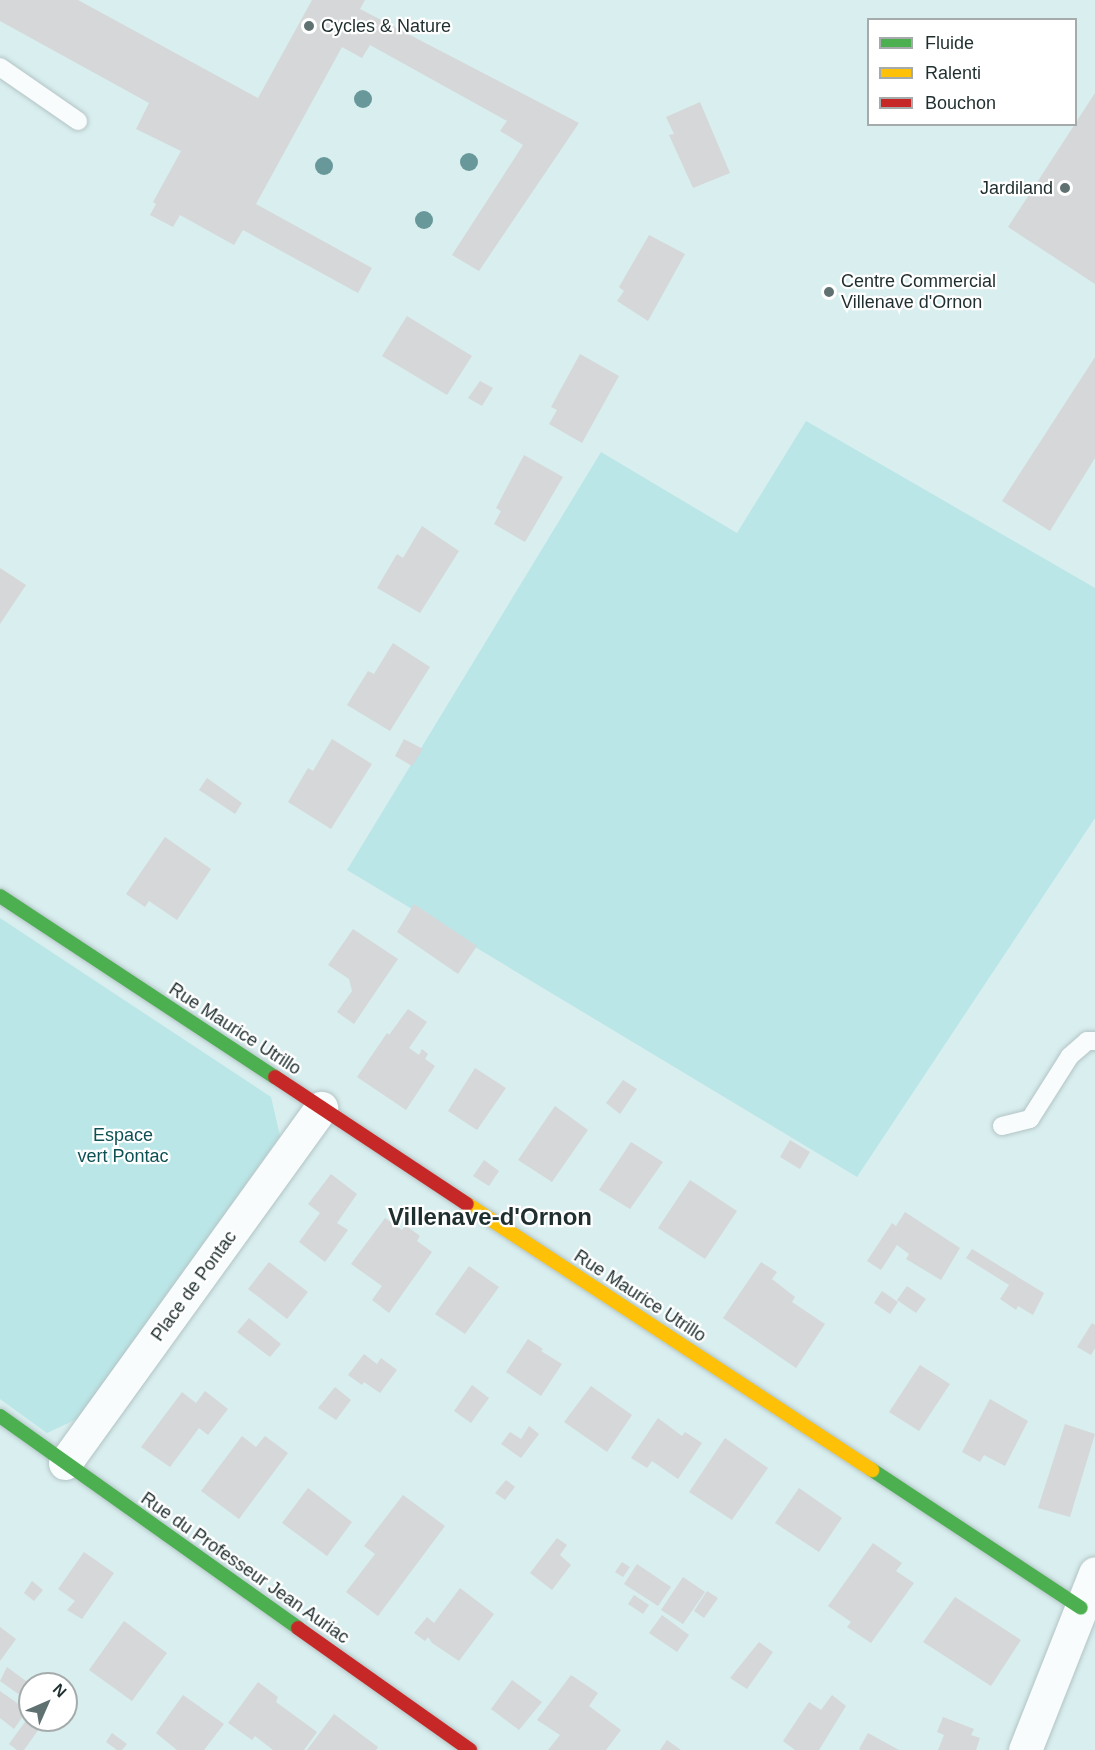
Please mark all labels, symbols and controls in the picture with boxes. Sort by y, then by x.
place label: Cycles & Nature [321,15,451,37]
legend [867,18,1077,126]
marker: Cycles & Nature [302,19,316,33]
text: Fluide [925,33,974,53]
text: Ralenti [925,63,981,83]
text: Bouchon [925,93,996,113]
place label: Jardiland [980,177,1053,199]
marker: Jardiland [1058,181,1072,195]
place label: Centre Commercial Villenave d'Ornon [841,271,996,314]
marker: Centre Commercial Villenave d'Ornon [822,285,836,299]
street label: Rue Maurice Utrillo [165,978,305,1080]
park label: Espace vert Pontac [77,1125,169,1168]
district label: Villenave-d'Ornon [388,1203,592,1231]
street label: Place de Pontac [147,1227,241,1345]
street label: Rue Maurice Utrillo [570,1245,710,1347]
street label: Rue du Professeur Jean Auriac [136,1487,354,1649]
north arrow [18,1672,78,1732]
text: N [50,1680,70,1700]

